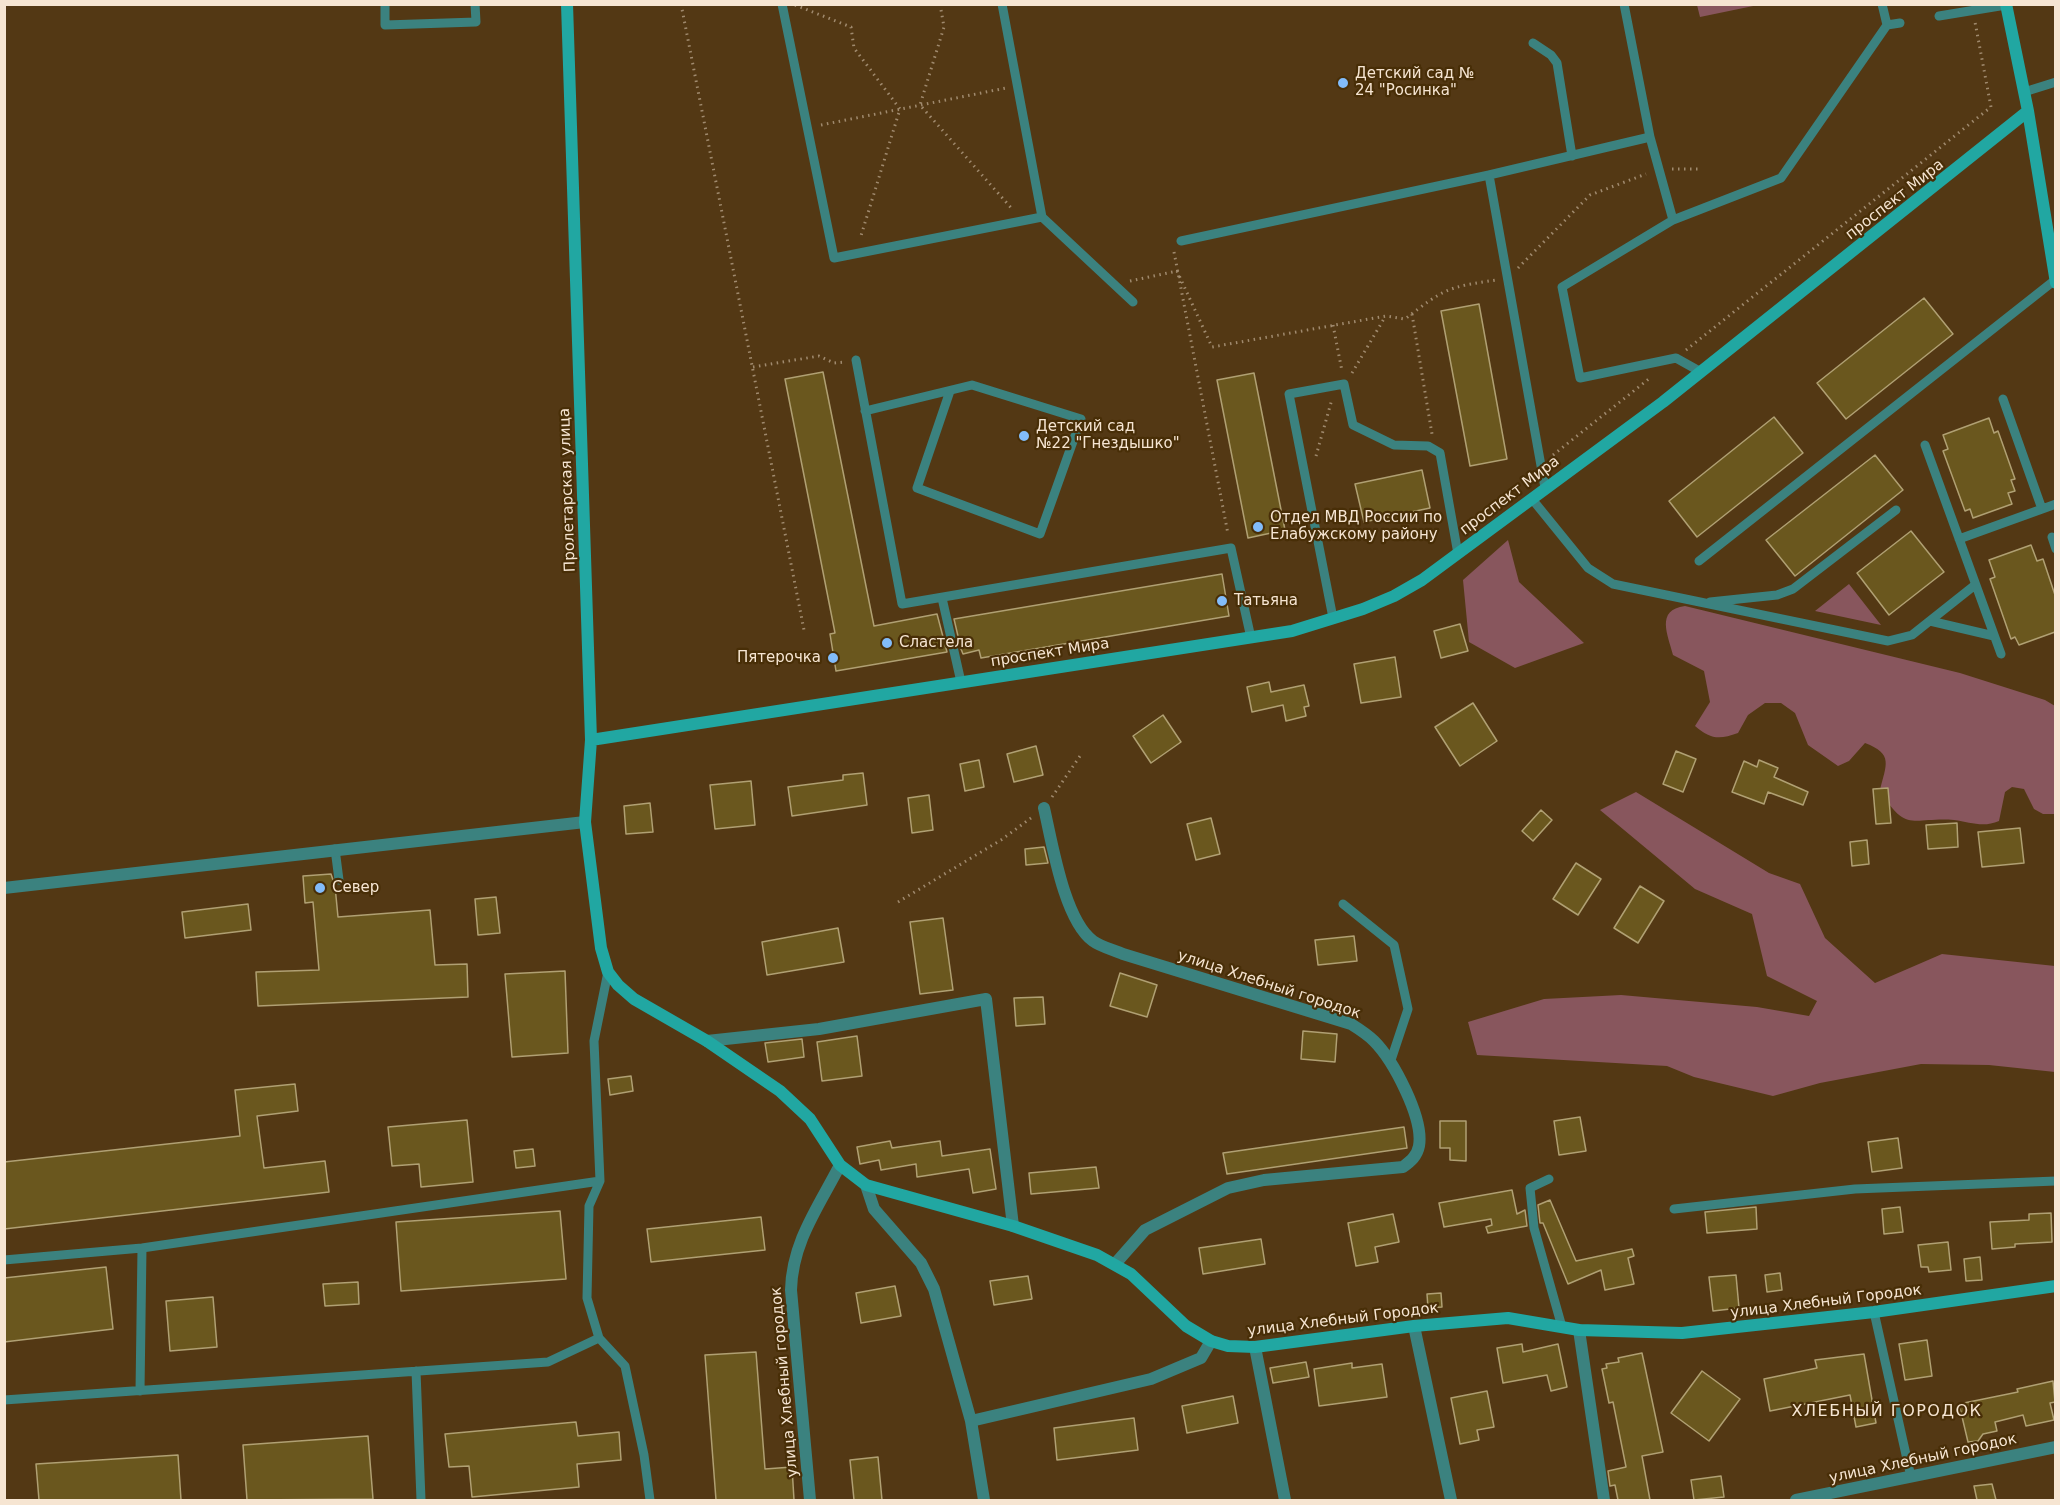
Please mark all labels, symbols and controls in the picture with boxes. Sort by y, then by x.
place label: Детский сад № 24 "Росинка" [1355,65,1474,100]
marker: Детский сад № 24 "Росинка" [1336,76,1350,90]
street label: проспект Мира [1842,156,1948,244]
street label: Пролетарская улица [556,408,580,572]
place label: Детский сад №22 "Гнездышко" [1036,418,1180,453]
marker: Детский сад №22 "Гнездышко" [1017,429,1031,443]
street label: проспект Мира [1457,453,1563,539]
place label: Отдел МВД России по Елабужскому району [1270,509,1442,544]
marker: Отдел МВД России по Елабужскому району [1251,520,1265,534]
place label: Татьяна [1234,592,1298,610]
marker: Татьяна [1215,594,1229,608]
place label: Сластела [899,634,973,652]
street label: проспект Мира [989,635,1111,671]
marker: Сластела [880,636,894,650]
place label: Пятерочка [737,649,821,667]
marker: Пятерочка [826,651,840,665]
place label: Север [332,879,379,897]
marker: Север [313,881,327,895]
street label: улица Хлебный городок [1175,947,1363,1023]
street label: улица Хлебный Городок [1729,1281,1923,1323]
street label: улица Хлебный городок [768,1286,802,1478]
street label: улица Хлебный Городок [1246,1299,1440,1341]
district label: ХЛЕБНЫЙ ГОРОДОК [1792,1402,1982,1422]
street label: улица Хлебный городок [1828,1430,2018,1488]

